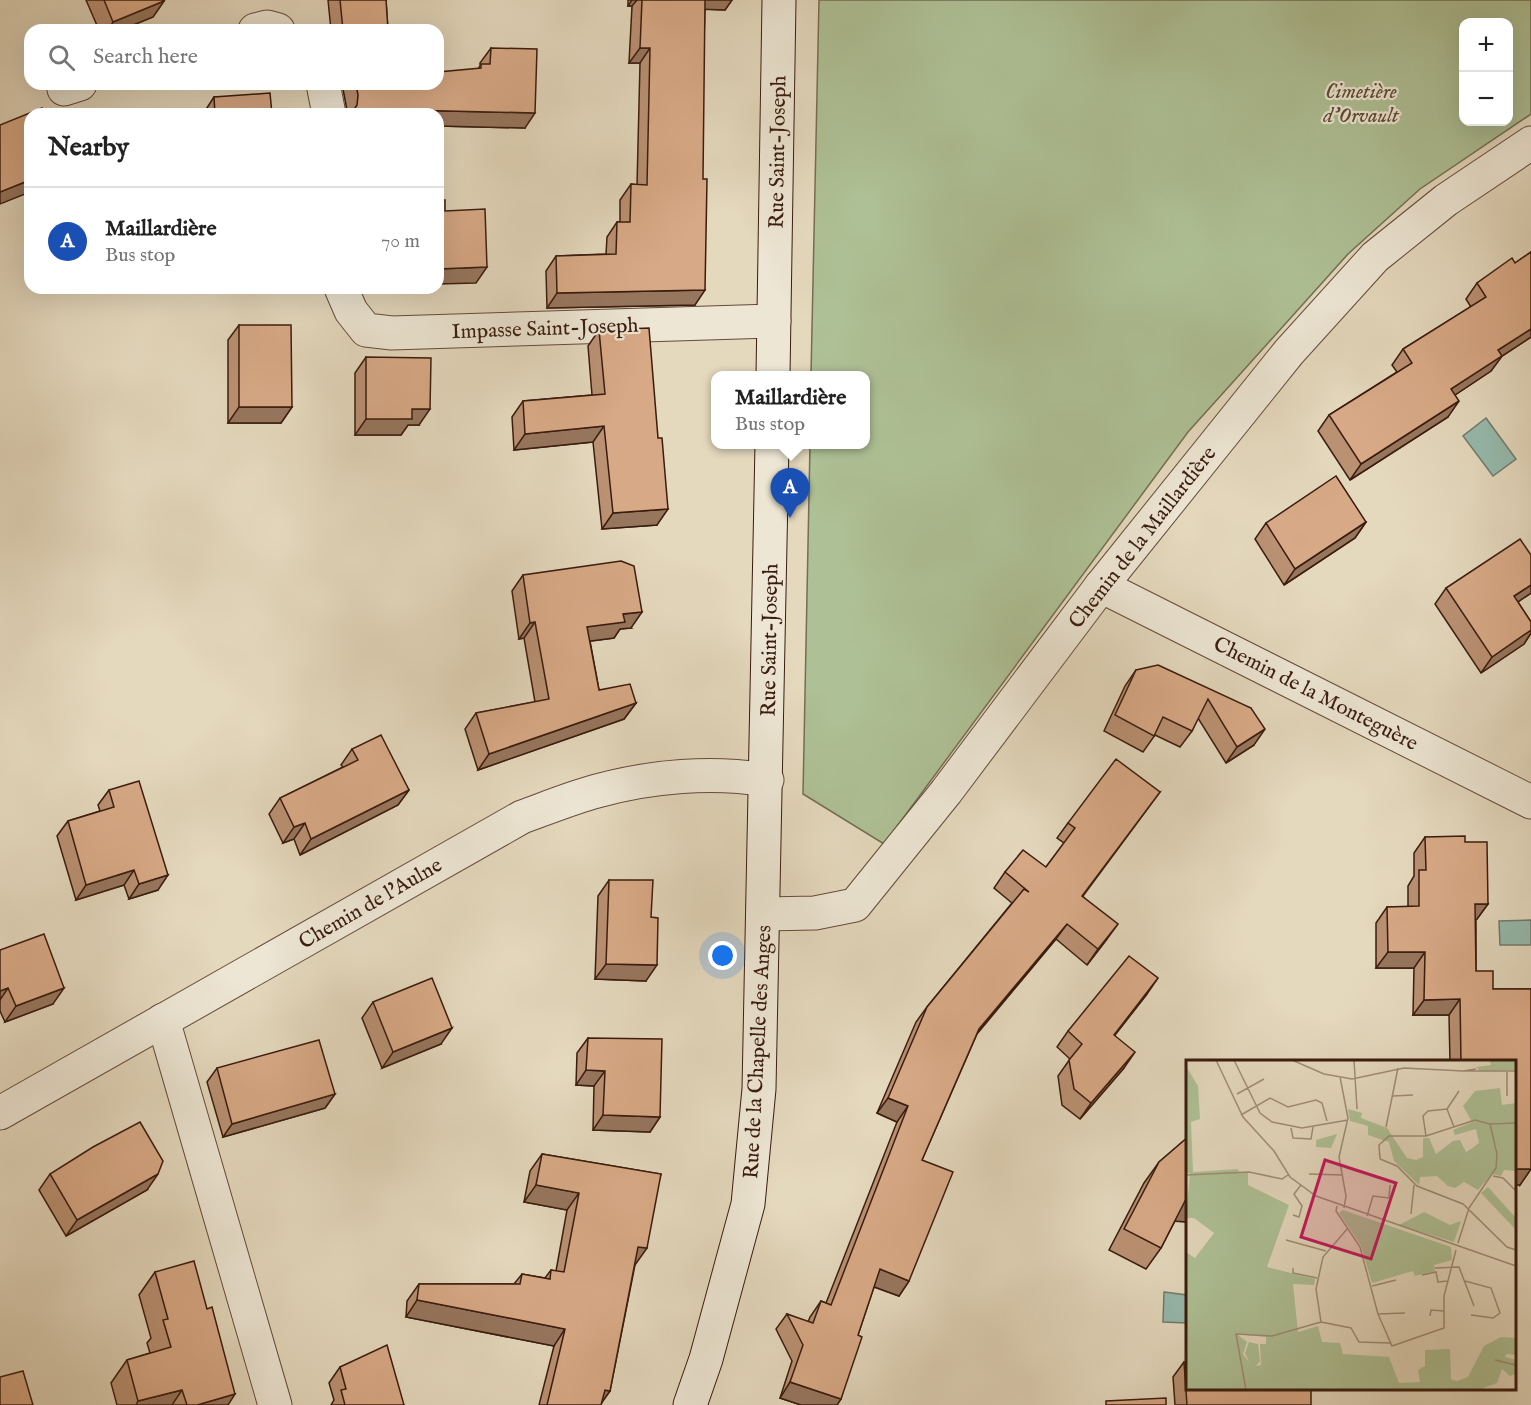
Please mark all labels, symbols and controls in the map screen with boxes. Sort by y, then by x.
map controls [1459,18,1513,126]
button: + [1459,18,1513,72]
search box [24,24,444,90]
icon: search [45,41,78,74]
text: Search here [93,43,198,71]
button: − [1459,72,1513,126]
street label: Rue Saint-Joseph [764,75,793,229]
park label: Cimetière d'Orvault [1322,79,1400,130]
text: Nearby [48,131,129,164]
text: Maillardière [105,215,217,243]
text: A [61,229,74,254]
text: 70 m [381,229,420,254]
text: Bus stop [105,243,175,268]
street label: Impasse Saint-Joseph [451,313,639,346]
popup [711,371,870,449]
text: Maillardière [735,384,846,412]
text: Bus stop [735,412,805,437]
street label: Chemin de la Maillardière [1063,441,1223,635]
pin: A [770,468,810,518]
street label: Rue Saint-Joseph [756,563,785,717]
street label: Chemin de la Monteguère [1208,631,1423,758]
street label: Chemin de l'Aulne [294,852,448,956]
street label: Rue de la Chapelle des Anges [738,924,779,1180]
your location [708,941,737,970]
inset map [1186,1060,1516,1390]

